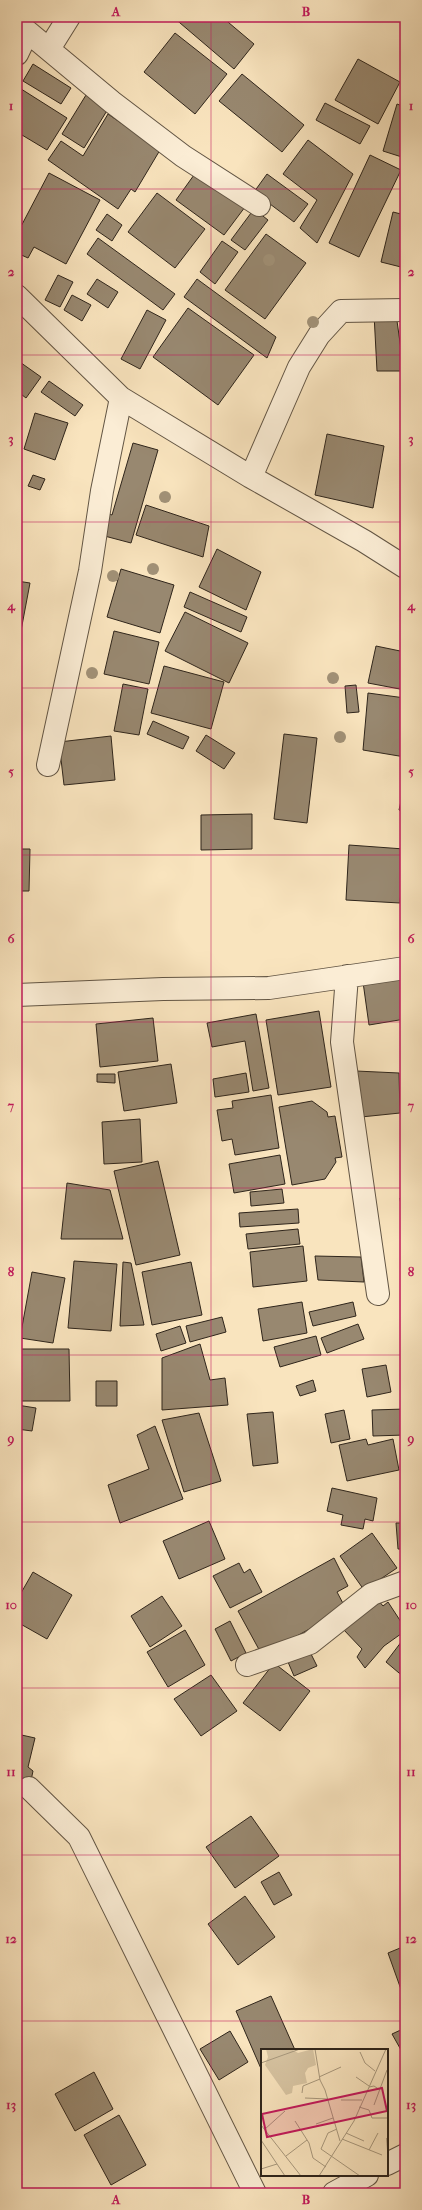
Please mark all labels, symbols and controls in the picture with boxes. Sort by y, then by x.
text: A [111,4,121,19]
text: B [302,4,311,19]
text: 1 [9,98,14,113]
text: 1 [409,98,414,113]
text: 2 [8,264,15,279]
text: 2 [408,264,415,279]
text: 3 [8,431,14,447]
text: 3 [408,431,414,447]
text: 4 [6,598,16,614]
text: 4 [406,598,416,614]
text: 5 [8,764,14,779]
text: 5 [408,764,414,779]
text: 6 [7,931,15,946]
text: 6 [407,931,415,946]
text: 7 [7,1098,15,1113]
text: 7 [407,1098,415,1113]
text: 8 [8,1264,15,1279]
text: 8 [408,1264,415,1279]
text: 9 [7,1431,15,1447]
text: 9 [407,1431,415,1447]
text: 10 [5,1597,17,1612]
text: 10 [405,1597,417,1612]
text: 11 [6,1764,16,1779]
text: 11 [406,1764,416,1779]
text: 12 [5,1931,17,1946]
text: 12 [405,1931,417,1946]
inset map [261,2049,388,2176]
text: 13 [6,2097,16,2113]
text: 13 [406,2097,416,2113]
text: A [111,2192,121,2207]
text: B [302,2192,311,2207]

